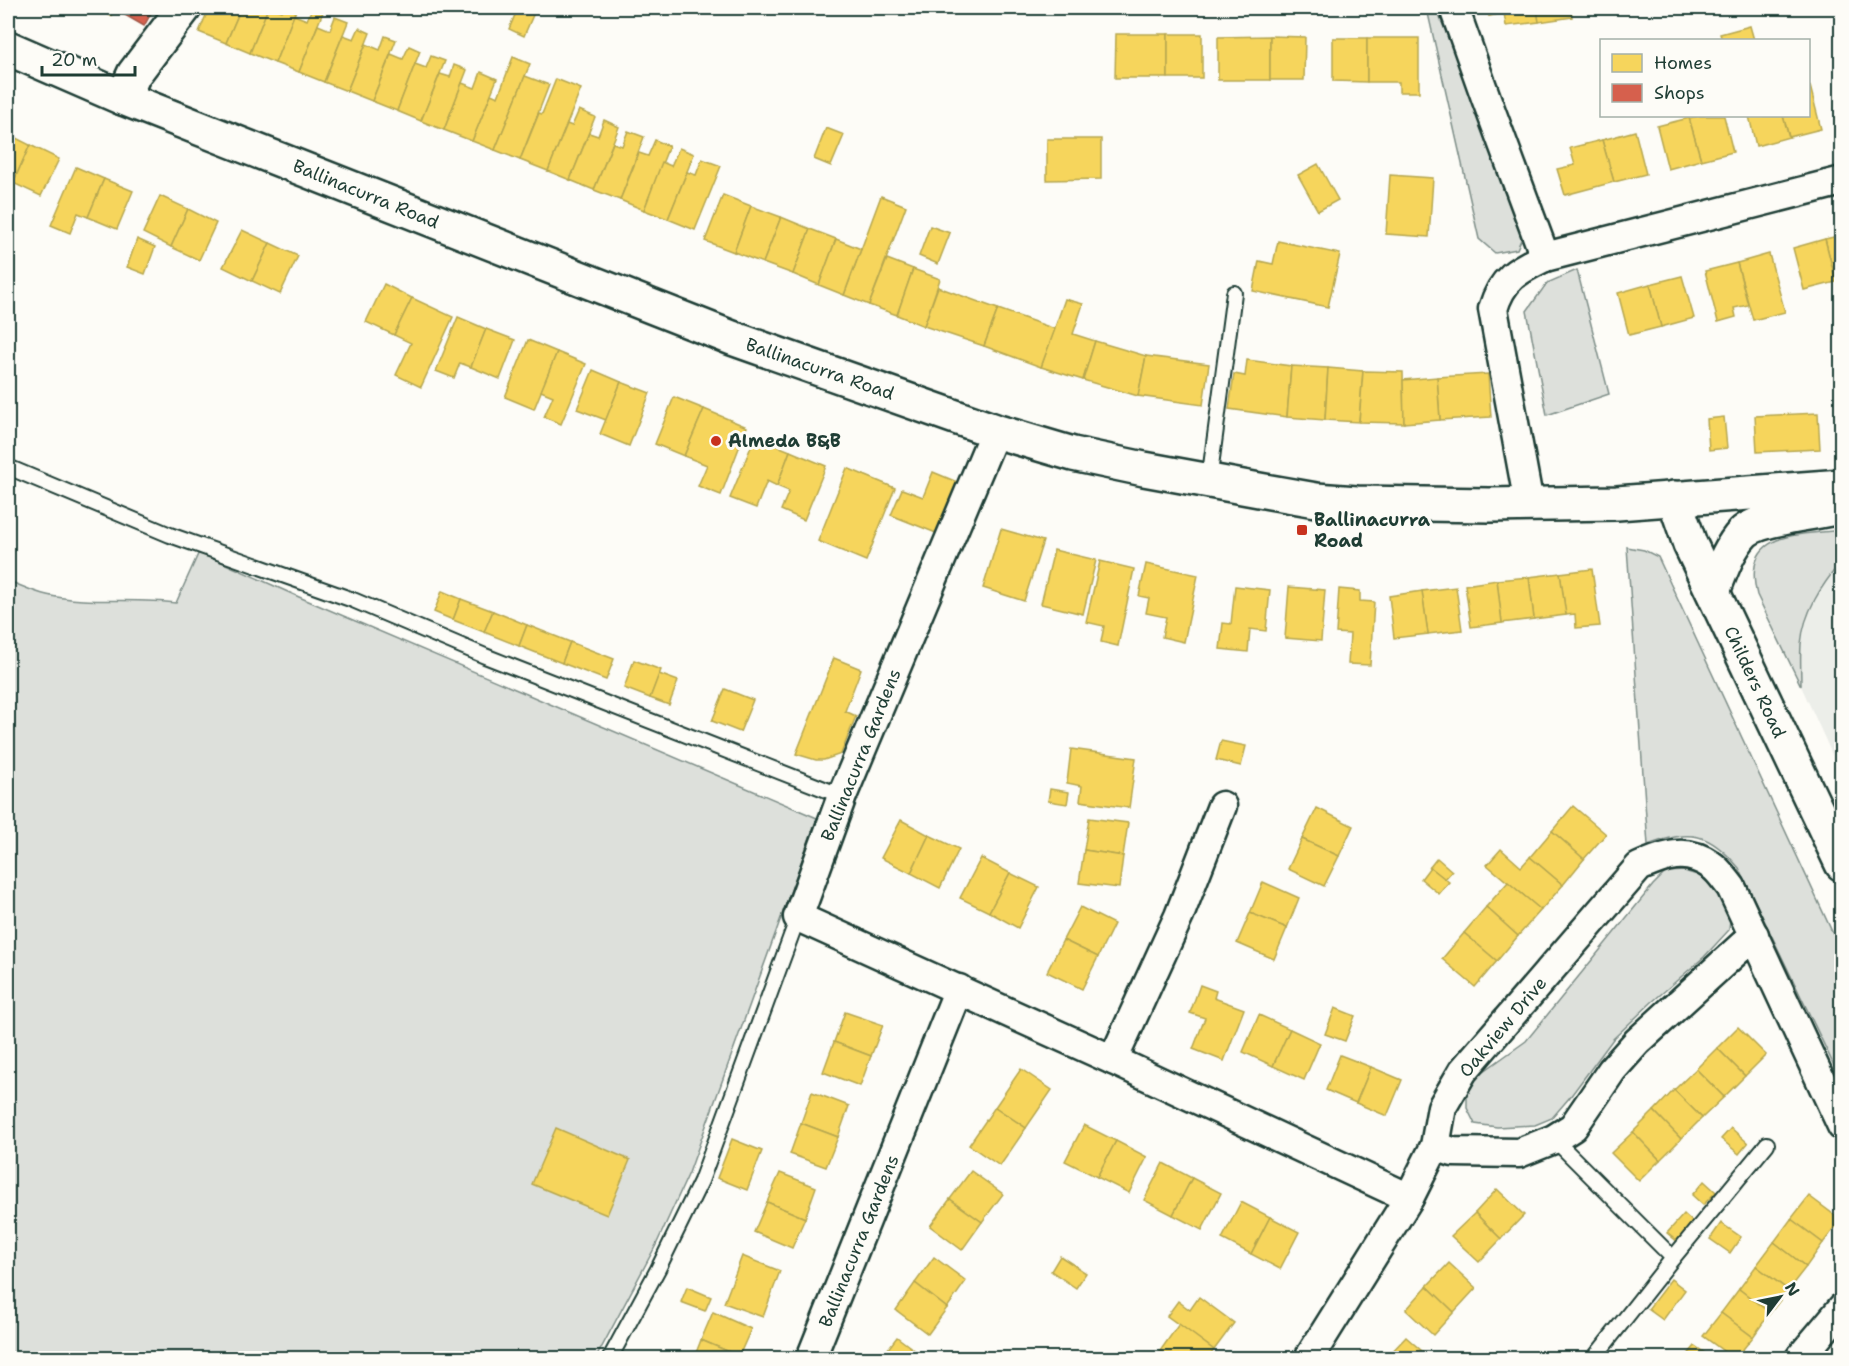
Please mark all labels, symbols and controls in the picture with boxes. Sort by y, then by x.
scale bar [42,39,135,77]
legend [1600,39,1810,117]
text: 20 m [51,48,97,72]
text: Homes [1654,51,1712,75]
text: Shops [1654,81,1705,105]
street label: Ballinacurra Road [289,154,443,234]
street label: Ballinacurra Road [742,332,898,406]
place label: Almeda B&B [728,429,841,453]
marker: Almeda B&B [709,434,723,448]
place label: Ballinacurra Road [1314,508,1431,553]
marker: Ballinacurra Road [1295,523,1309,537]
street label: Childers Road [1719,622,1791,742]
street label: Ballinacurra Gardens [815,665,907,845]
street label: Oakview Drive [1454,972,1552,1082]
street label: Ballinacurra Gardens [813,1151,905,1331]
north arrow [1750,1267,1810,1327]
text: N [1780,1278,1805,1300]

